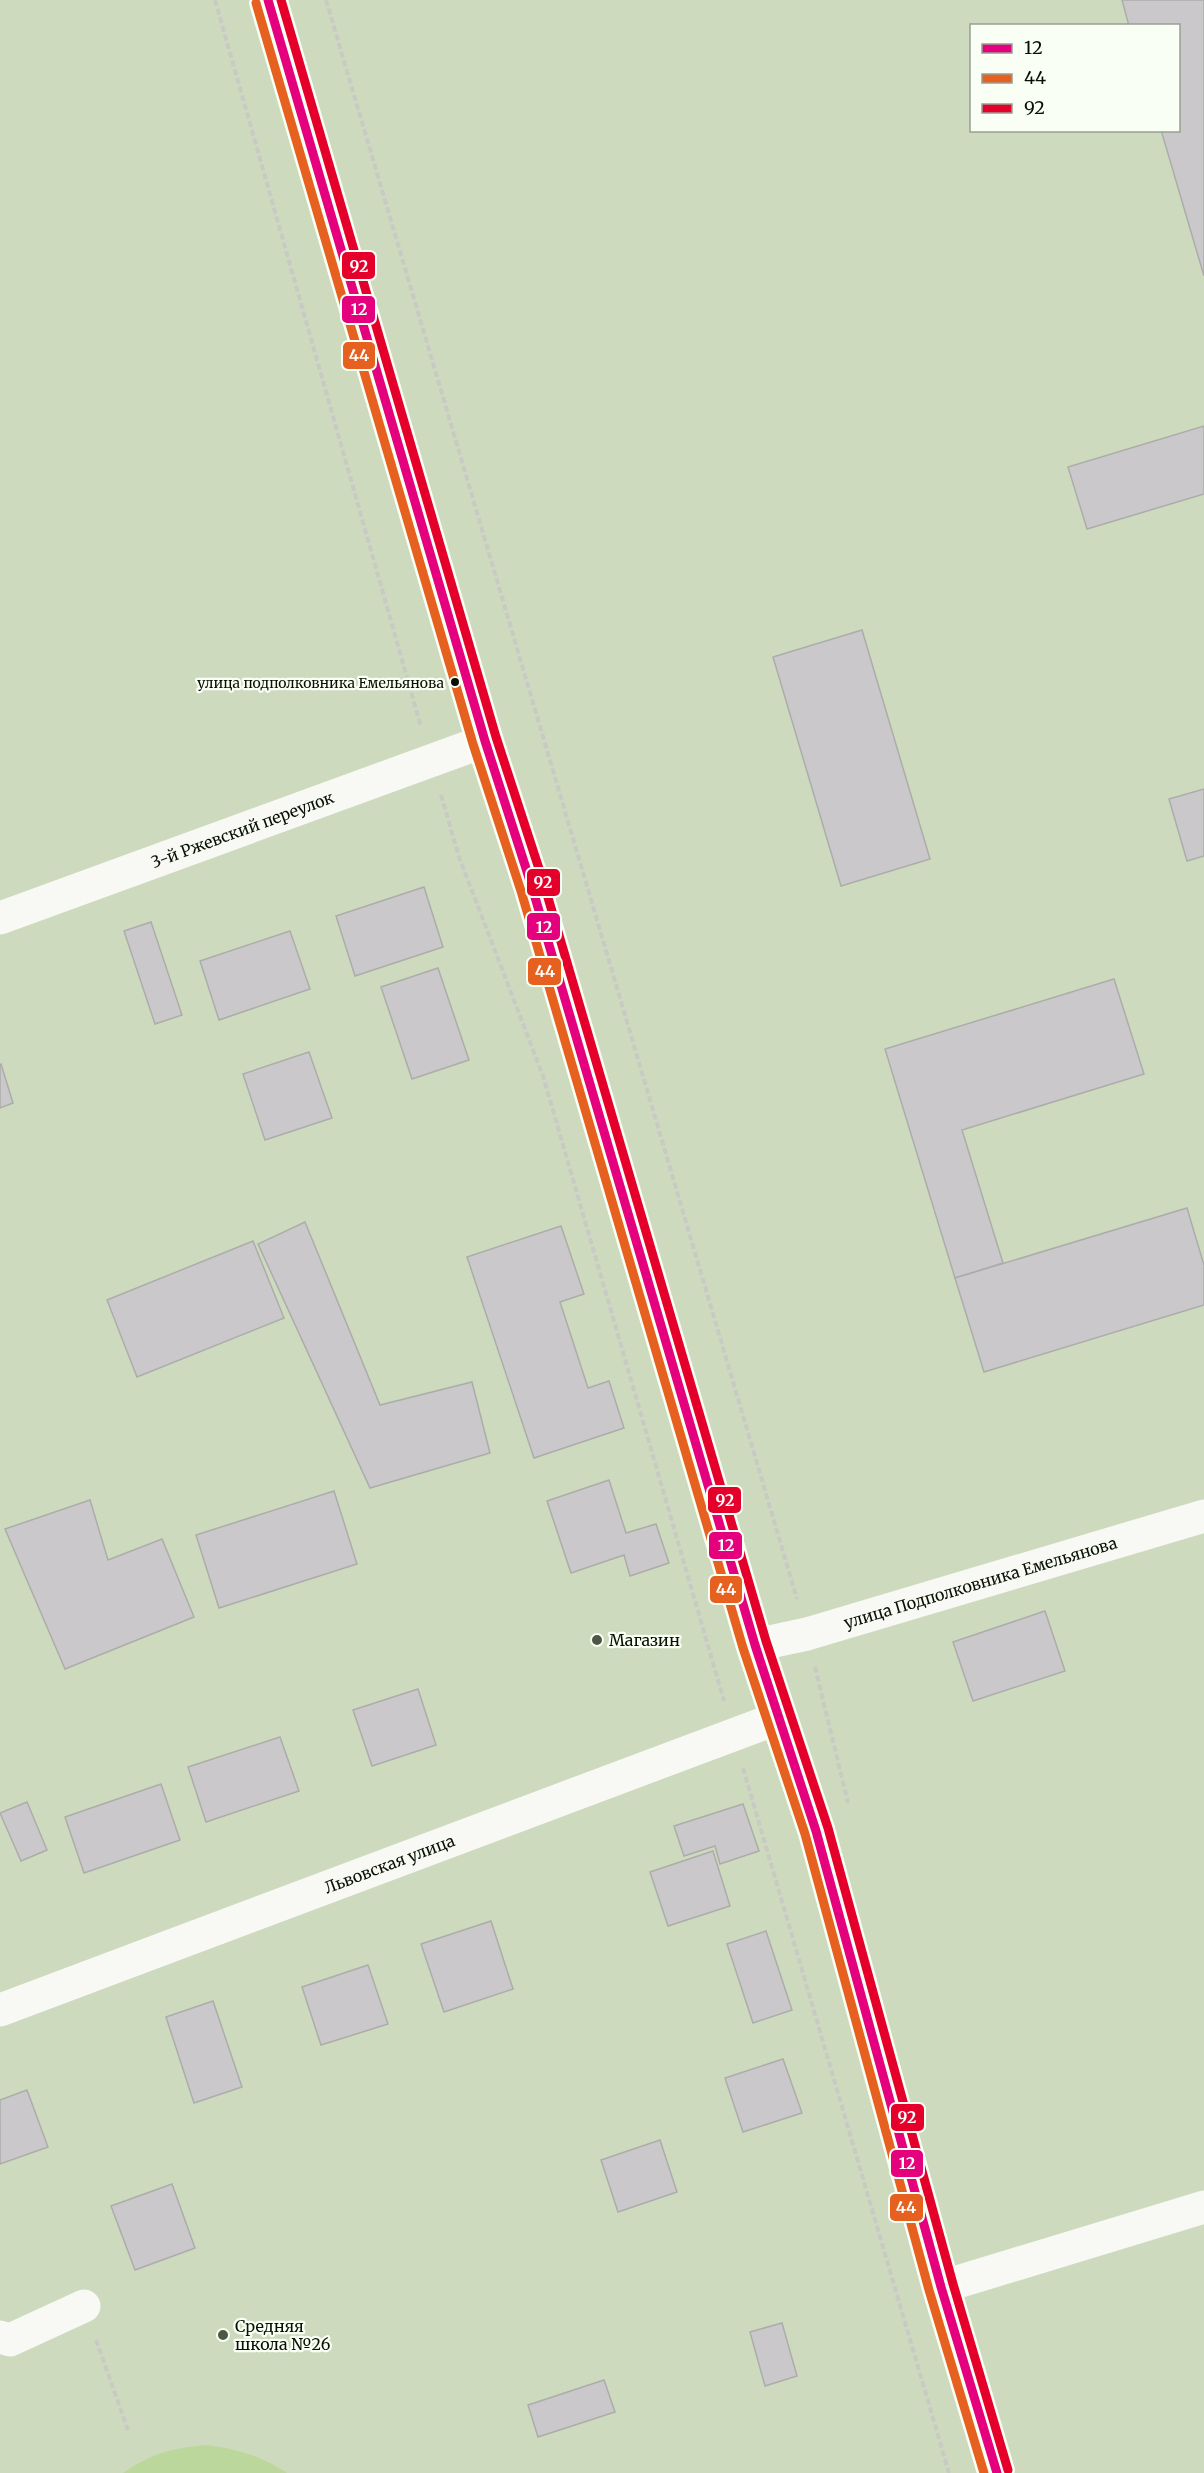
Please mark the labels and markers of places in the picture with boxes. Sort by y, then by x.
place label: улица подполковника Емельянова [197,674,444,692]
marker: улица подполковника Емельянова [449,676,461,688]
place label: Магазин [609,1630,680,1650]
marker: Магазин [590,1633,604,1647]
place label: Средняя школа №26 [235,2316,331,2354]
marker: Средняя школа №26 [216,2328,230,2342]

